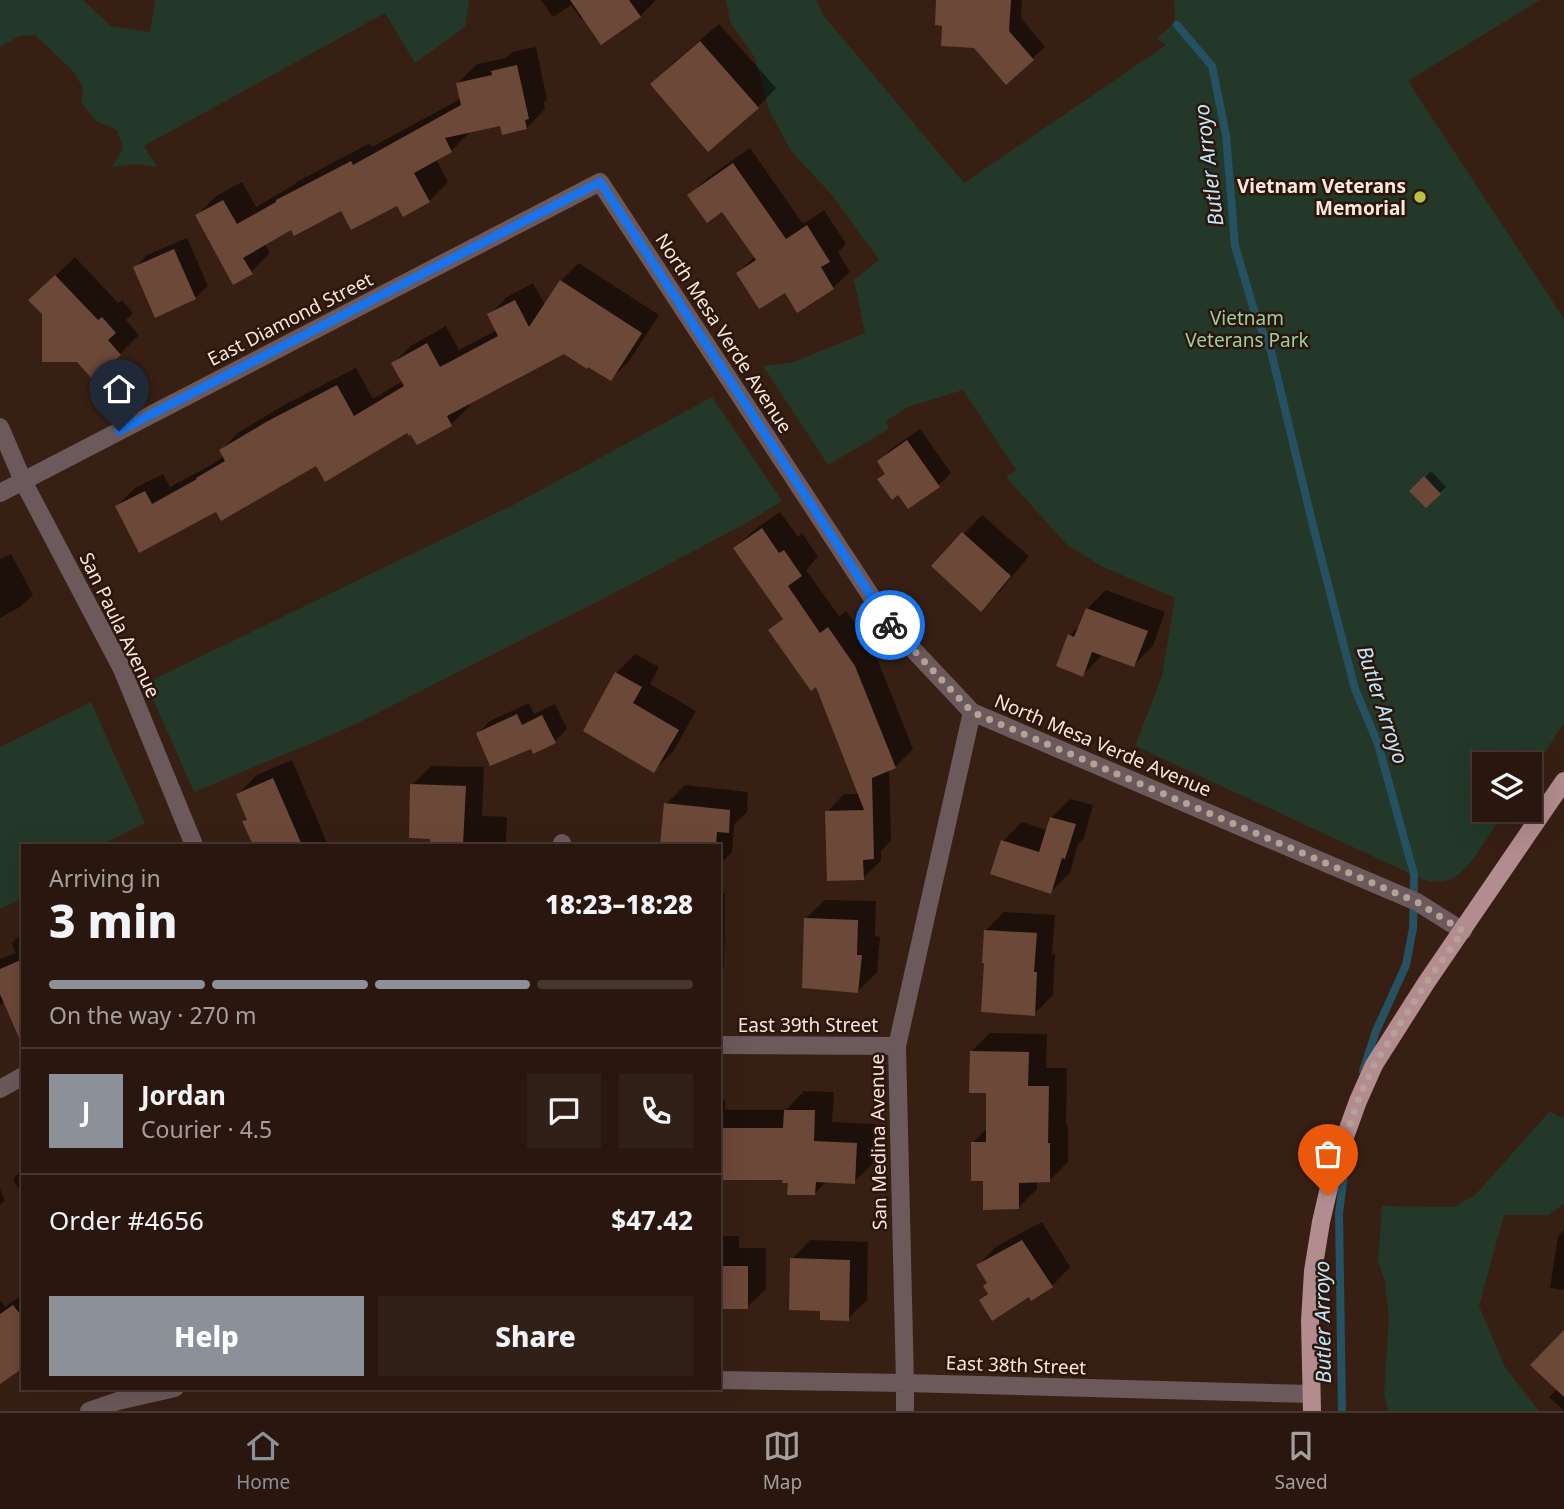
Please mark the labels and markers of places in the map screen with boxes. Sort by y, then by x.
place label: Vietnam Veterans Memorial [1237,173,1406,221]
marker: Vietnam Veterans Memorial [1412,189,1428,205]
pin [89,359,149,431]
pin [1298,1124,1358,1196]

